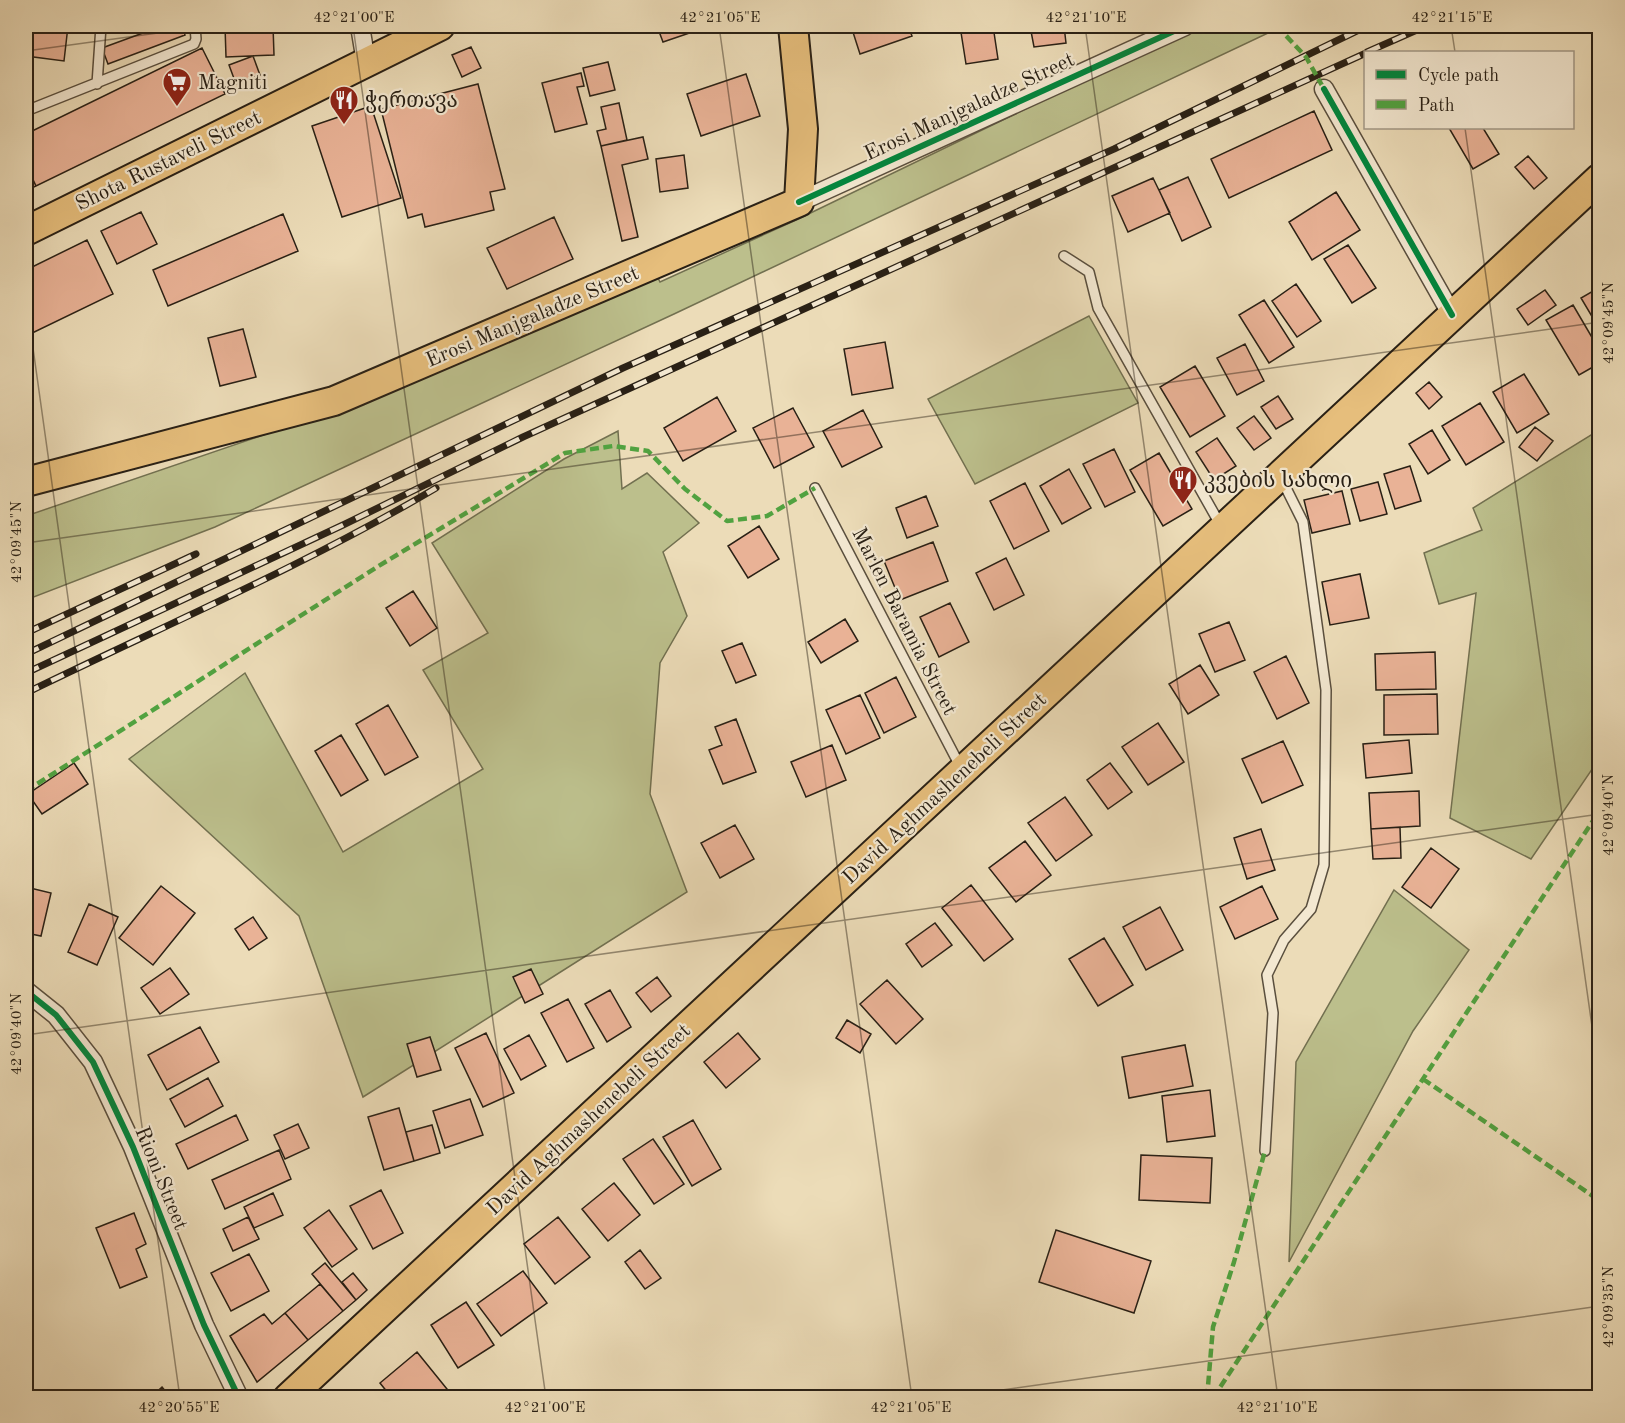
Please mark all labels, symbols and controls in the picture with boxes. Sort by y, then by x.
text: 42°21'00"E [314,11,394,26]
text: 42°21'05"E [680,11,760,26]
text: 42°21'10"E [1046,11,1126,26]
text: 42°21'15"E [1412,11,1492,26]
street label: Erosi Manjgaladze Street [861,49,1078,165]
legend [1364,51,1574,129]
supermarket icon: Magniti [161,66,193,108]
text: Cycle path [1418,67,1499,85]
place label: Magniti [198,73,267,94]
restaurant icon: ჭერთავა [328,84,360,126]
place label: ჭერთავა [365,90,458,113]
text: Path [1418,97,1455,115]
street label: Shota Rustaveli Street [73,107,265,215]
street label: Erosi Manjgaladze Street [423,263,642,372]
text: 42°09'45"N [1602,282,1617,364]
restaurant icon: კვების სახლი [1167,464,1199,506]
place label: კვების სახლი [1204,470,1352,493]
text: 42°09'45"N [10,501,25,583]
street label: Marlen Baramia Street [847,525,960,719]
street label: David Aghmashenebeli Street [839,689,1051,889]
text: 42°09'40"N [1602,774,1617,856]
text: 42°09'40"N [10,993,25,1075]
street label: David Aghmashenebeli Street [483,1020,695,1220]
street label: Rioni Street [130,1124,191,1233]
text: 42°09'35"N [1602,1266,1617,1348]
text: 42°20'55"E [139,1401,219,1416]
text: 42°21'00"E [505,1401,585,1416]
text: 42°21'05"E [871,1401,951,1416]
text: 42°21'10"E [1237,1401,1317,1416]

